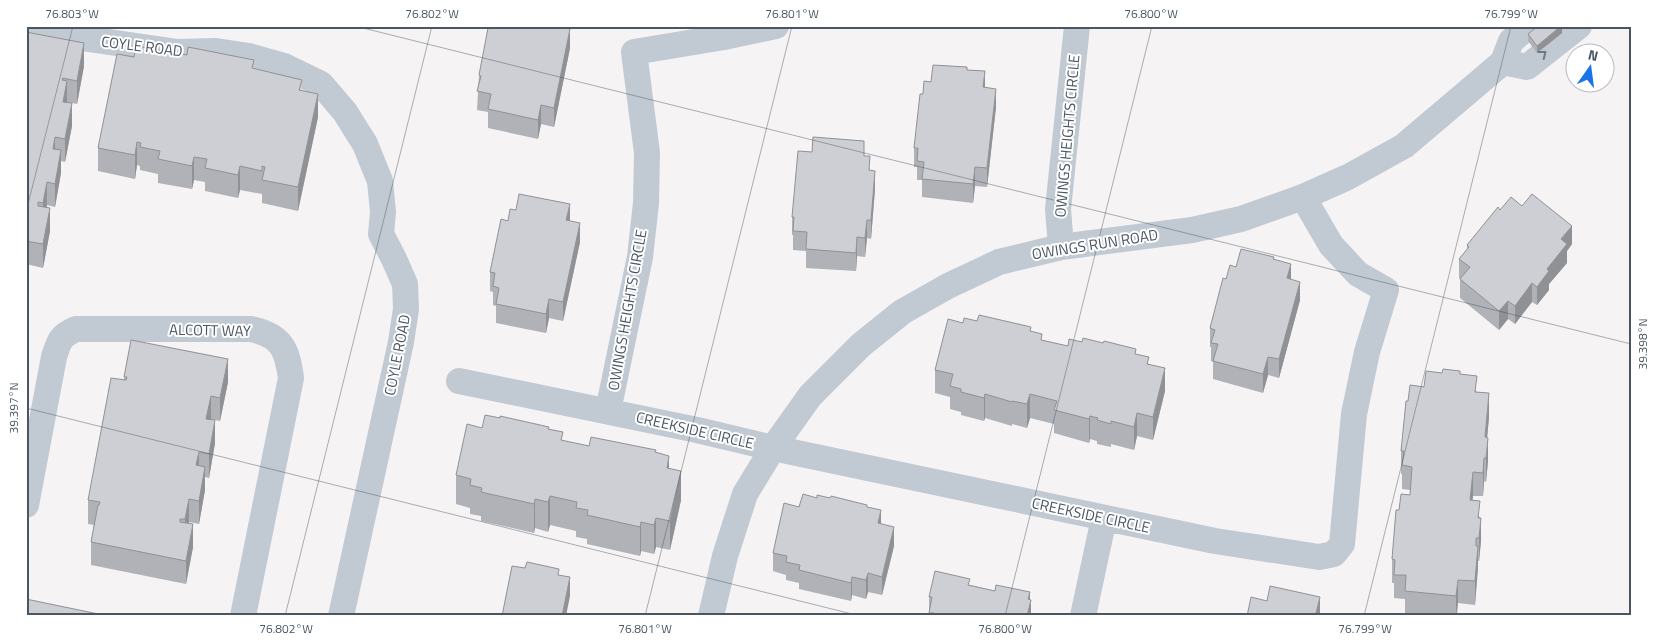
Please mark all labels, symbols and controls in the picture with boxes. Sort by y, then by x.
text: 76.803°W [45,4,99,23]
text: 76.802°W [405,4,459,23]
text: 76.801°W [765,4,819,23]
text: 76.800°W [1124,4,1178,23]
text: 76.799°W [1484,4,1538,23]
street label: COYLE ROAD [100,30,184,62]
north arrow [1564,42,1614,92]
text: N [1586,44,1601,66]
one-way arrow [1537,51,1547,60]
street label: OWINGS HEIGHTS CIRCLE [1048,54,1086,218]
street label: OWINGS RUN ROAD [1030,223,1160,265]
street label: OWINGS HEIGHTS CIRCLE [602,228,652,392]
street label: COYLE ROAD [378,313,416,397]
street label: ALCOTT WAY [169,318,251,342]
text: 39.398°N [1633,318,1652,370]
text: 39.397°N [4,382,23,434]
street label: CREEKSIDE CIRCLE [634,405,756,455]
street label: CREEKSIDE CIRCLE [1030,491,1152,539]
text: 76.802°W [259,619,313,638]
text: 76.801°W [618,619,672,638]
text: 76.800°W [978,619,1032,638]
text: 76.799°W [1338,619,1392,638]

